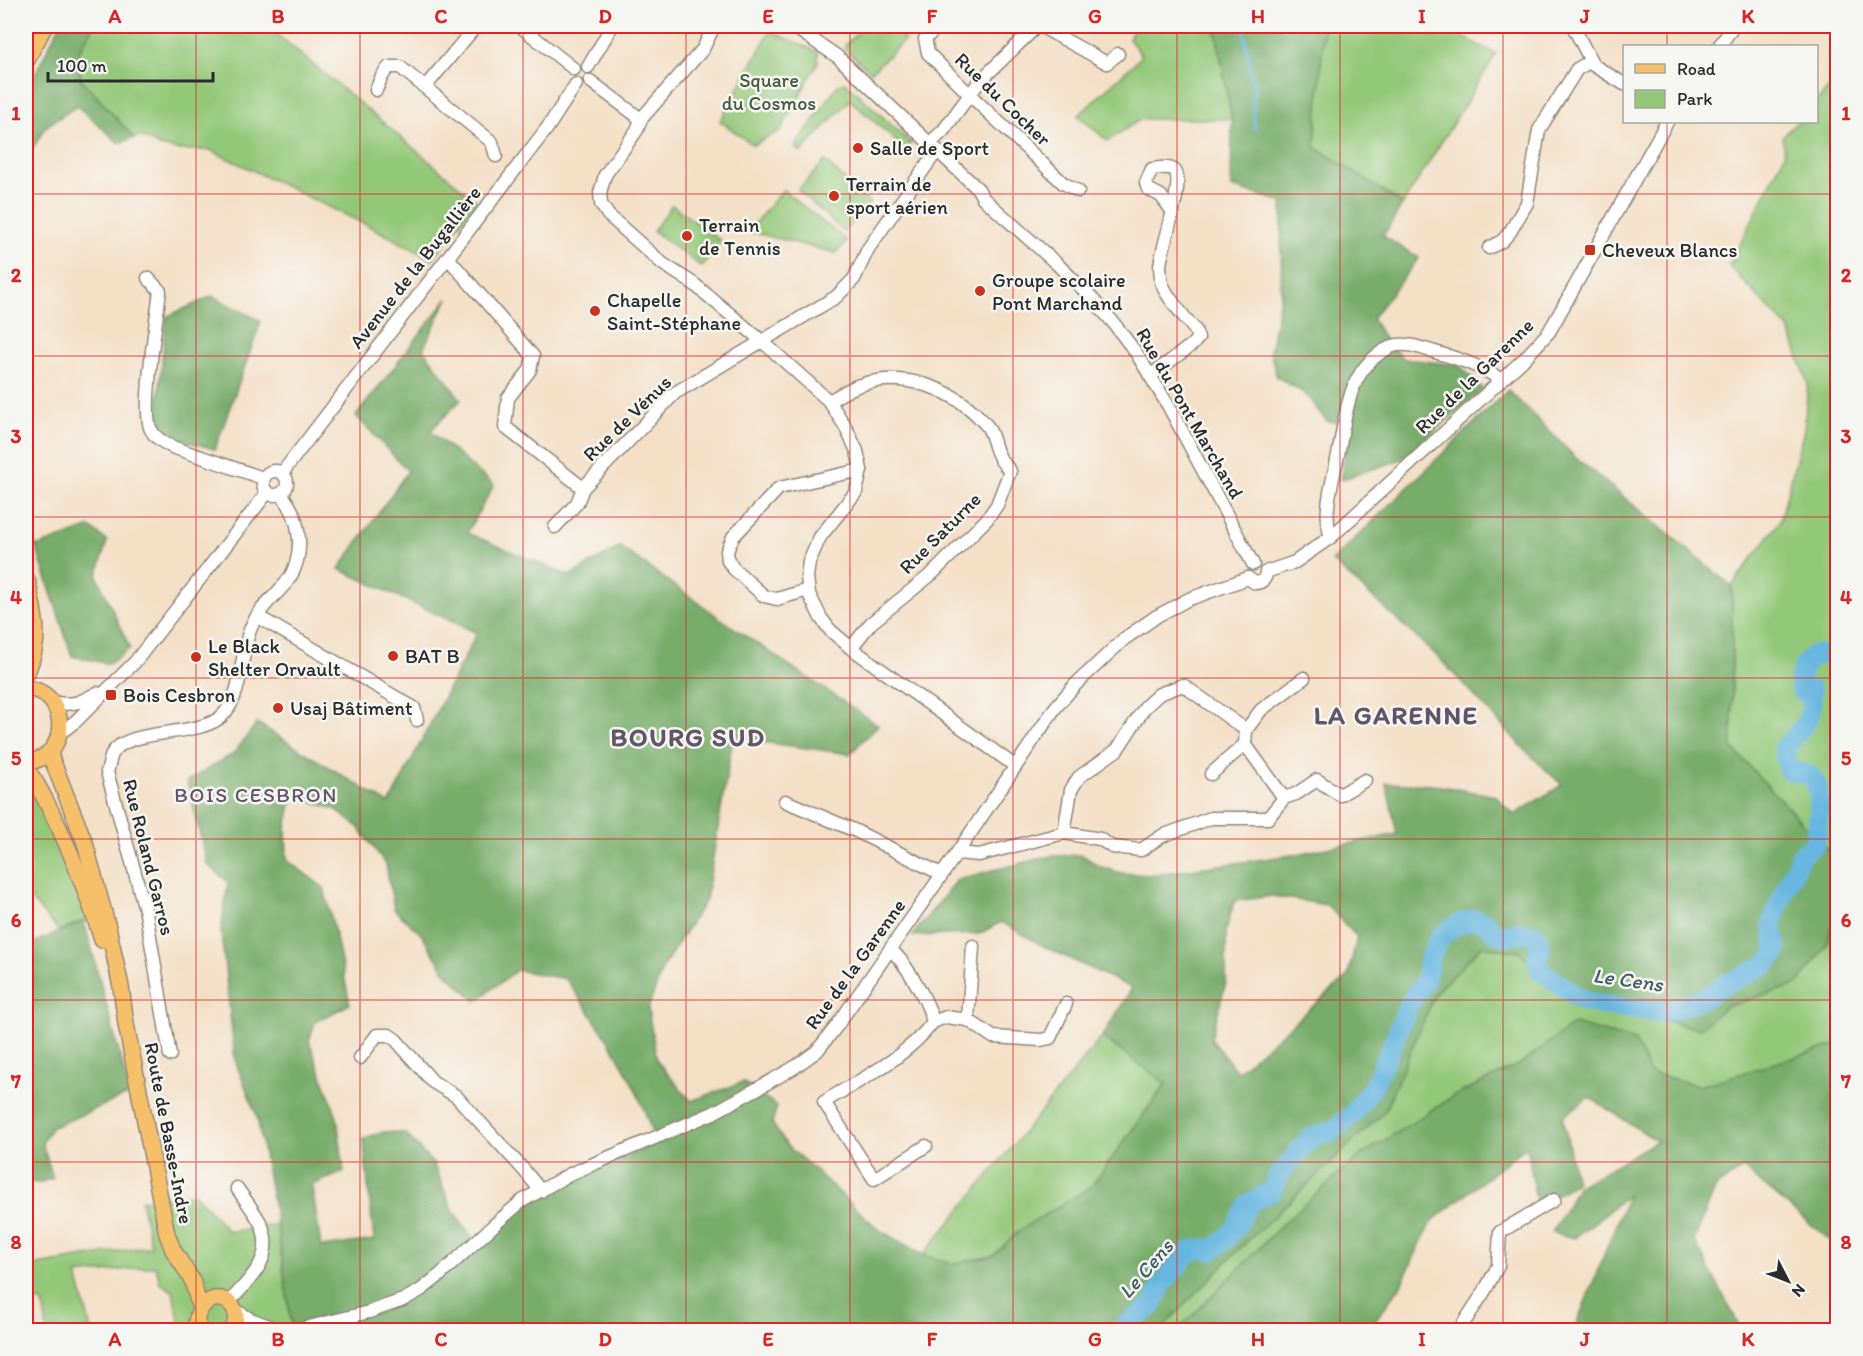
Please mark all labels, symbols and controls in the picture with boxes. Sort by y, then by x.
text: A [108,4,122,28]
text: B [272,4,285,28]
text: C [435,4,448,28]
text: D [598,4,612,28]
text: E [762,4,774,28]
text: F [927,4,938,28]
text: G [1088,4,1102,28]
text: H [1251,4,1265,28]
text: I [1418,4,1426,28]
text: J [1579,4,1590,28]
text: K [1742,4,1756,28]
scale bar [48,45,213,83]
legend [1623,45,1818,123]
street label: Rue du Cocher [950,47,1056,151]
text: 100 m [57,55,107,77]
text: Road [1677,58,1716,80]
park label: Square du Cosmos [722,68,816,115]
text: Park [1677,88,1712,110]
text: 1 [11,101,21,125]
text: 1 [1841,101,1851,125]
place label: Salle de Sport [870,136,989,160]
marker: Salle de Sport [851,141,865,155]
place label: Terrain de sport aérien [846,172,948,219]
street label: Avenue de la Bugallière [344,181,486,353]
marker: Terrain de sport aérien [827,189,841,203]
place label: Terrain de Tennis [699,213,781,260]
marker: Terrain de Tennis [680,229,694,243]
place label: Cheveux Blancs [1602,238,1737,262]
marker: Cheveux Blancs [1583,243,1597,257]
text: 2 [11,263,22,287]
text: 2 [1841,263,1852,287]
place label: Groupe scolaire Pont Marchand [992,268,1126,315]
marker: Groupe scolaire Pont Marchand [973,284,987,298]
place label: Chapelle Saint-Stéphane [607,288,741,335]
marker: Chapelle Saint-Stéphane [588,304,602,318]
street label: Rue de la Garenne [1410,313,1538,439]
street label: Rue du Pont Marchand [1131,323,1249,503]
street label: Rue de Vénus [578,370,676,466]
text: 3 [11,424,22,448]
text: 3 [1841,424,1852,448]
street label: Rue Saturne [894,487,986,579]
text: 4 [10,585,22,609]
text: 4 [1840,585,1852,609]
place label: Le Black Shelter Orvault [208,634,341,681]
place label: BAT B [405,644,459,668]
marker: BAT B [386,649,400,663]
marker: Le Black Shelter Orvault [189,650,203,664]
place label: Bois Cesbron [123,683,236,707]
marker: Bois Cesbron [104,688,118,702]
place label: Usaj Bâtiment [290,696,413,720]
district label: LA GARENNE [1314,699,1478,731]
marker: Usaj Bâtiment [271,701,285,715]
district label: BOURG SUD [611,721,765,753]
text: 5 [11,746,22,770]
text: 5 [1841,746,1852,770]
street label: Rue Roland Garros [118,776,180,938]
district label: BOIS CESBRON [174,782,338,807]
street label: Rue de la Garenne [800,894,910,1034]
text: 6 [11,908,22,932]
text: 6 [1841,908,1852,932]
water label: Le Cens [1592,962,1666,997]
street label: Route de Basse-Indre [140,1040,198,1226]
text: 7 [10,1069,21,1093]
text: 7 [1840,1069,1851,1093]
text: 8 [11,1230,22,1254]
text: 8 [1841,1230,1852,1254]
water label: Le Cens [1113,1233,1179,1303]
north arrow [1758,1251,1818,1311]
text: N [1788,1280,1809,1301]
text: A [108,1327,122,1351]
text: B [272,1327,285,1351]
text: C [435,1327,448,1351]
text: D [598,1327,612,1351]
text: E [762,1327,774,1351]
text: F [927,1327,938,1351]
text: G [1088,1327,1102,1351]
text: H [1251,1327,1265,1351]
text: I [1418,1327,1426,1351]
text: J [1579,1327,1590,1351]
text: K [1742,1327,1756,1351]

